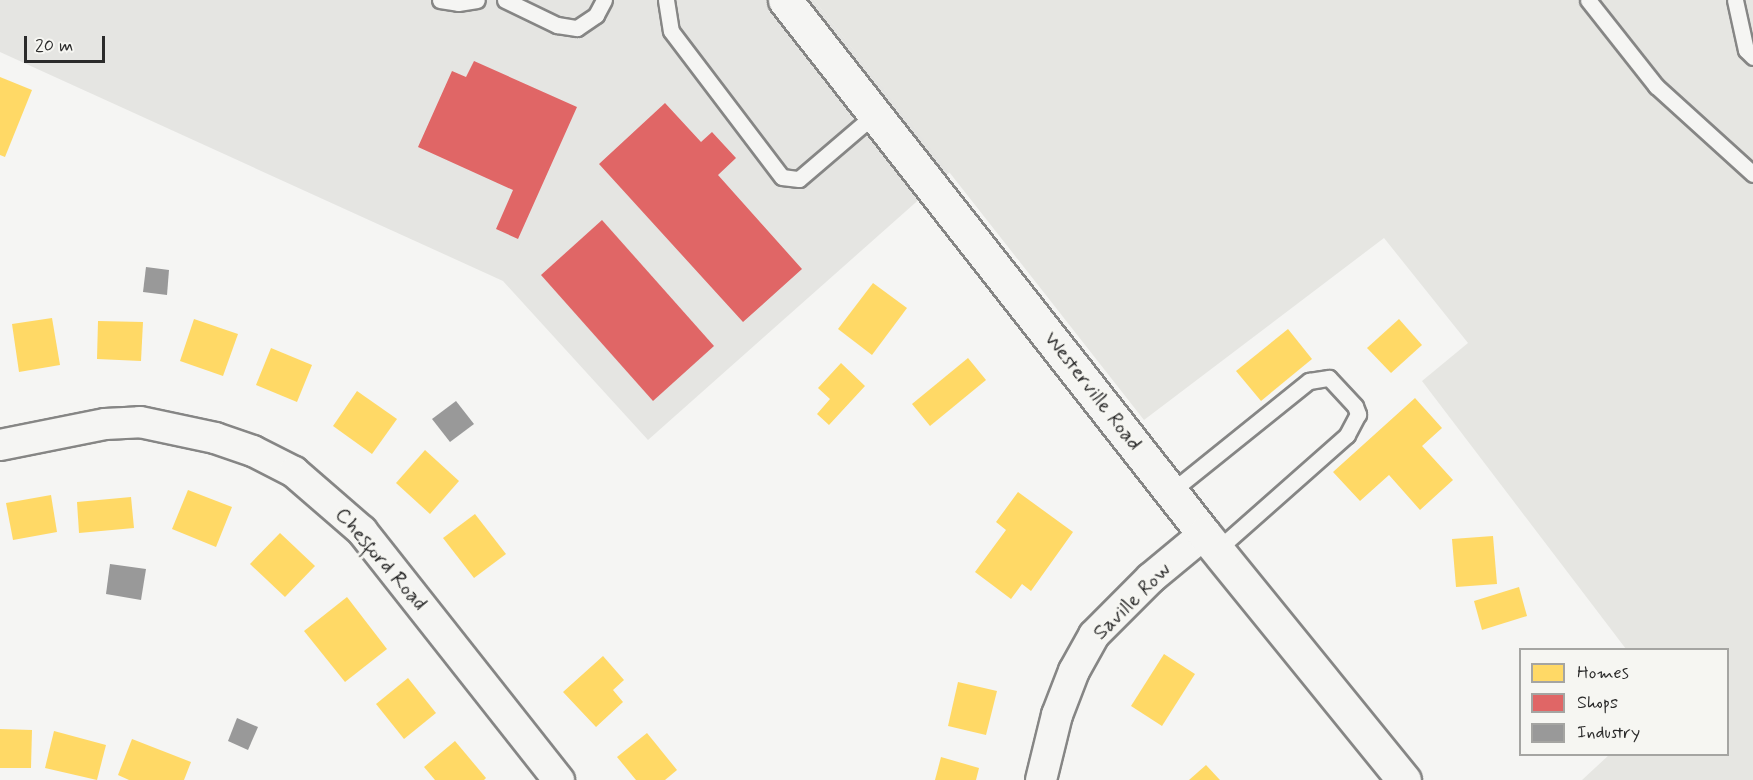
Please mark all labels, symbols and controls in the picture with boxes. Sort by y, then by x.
scale bar [27,24,108,62]
text: 20 m [35,34,73,58]
street label: Westerville Road [1039,326,1147,456]
street label: Chesford Road [330,503,432,615]
street label: Saville Row [1089,558,1175,644]
legend [1519,648,1729,756]
text: Homes [1577,661,1629,685]
text: Shops [1577,691,1618,715]
text: Industry [1577,721,1640,745]

